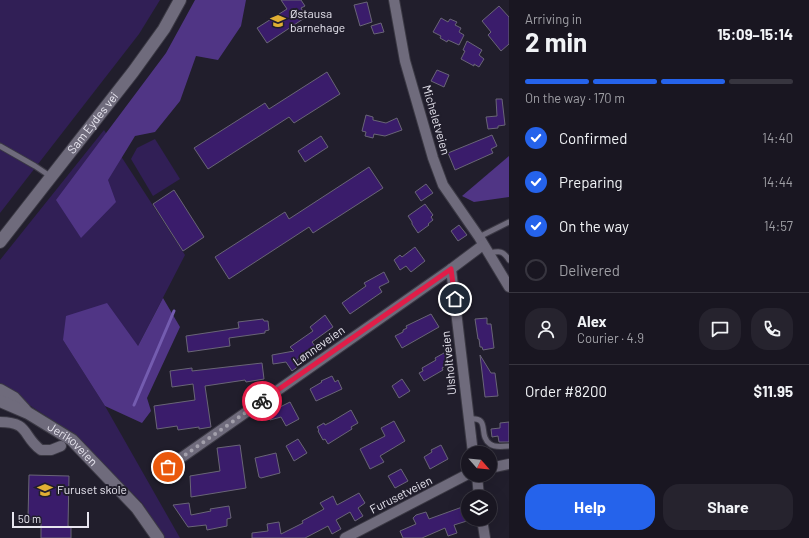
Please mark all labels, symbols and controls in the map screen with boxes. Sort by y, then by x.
place label: Østausa barnehage [290,6,345,34]
text: Arriving in [525,11,582,27]
school or university icon: Østausa barnehage [269,12,287,30]
text: 15:09–15:14 [717,25,793,43]
text: 2 min [525,26,587,57]
street label: Micheletveien [420,83,454,156]
street label: Sam Eydes vei [64,89,121,156]
text: On the way · 170 m [525,90,625,106]
icon: check [525,127,547,149]
text: Confirmed [559,129,627,147]
text: 14:40 [762,130,793,146]
icon: check [525,171,547,193]
text: Preparing [559,173,623,191]
text: 14:44 [763,174,793,190]
icon: check [525,215,547,237]
text: On the way [559,217,629,235]
text: 14:57 [764,218,793,234]
text: Delivered [559,261,620,279]
pin [438,282,472,316]
icon: home [444,288,466,310]
button: person [525,308,567,350]
button: chat [699,308,741,350]
button: phone [751,308,793,350]
text: Alex [577,312,607,330]
street label: Lønneveien [290,322,347,368]
street label: Ulsholtveien [438,330,458,396]
text: Courier · 4.9 [577,330,644,346]
courier [242,381,282,421]
text: Order #8200 [525,382,607,400]
text: $11.95 [754,382,793,400]
icon: bike [251,390,273,412]
street label: Jerikoveien [45,419,101,468]
north arrow [461,446,497,482]
map controls [461,446,497,526]
pin [151,450,185,484]
icon: bag [157,456,179,478]
street label: Furusetveien [367,472,434,516]
school or university icon: Furuset skole [36,481,54,499]
place label: Furuset skole [57,482,127,496]
button: Help [525,484,655,530]
button: Share [663,484,793,530]
button: layers [461,490,497,526]
scale bar [12,510,89,529]
text: 50 m [18,512,41,525]

